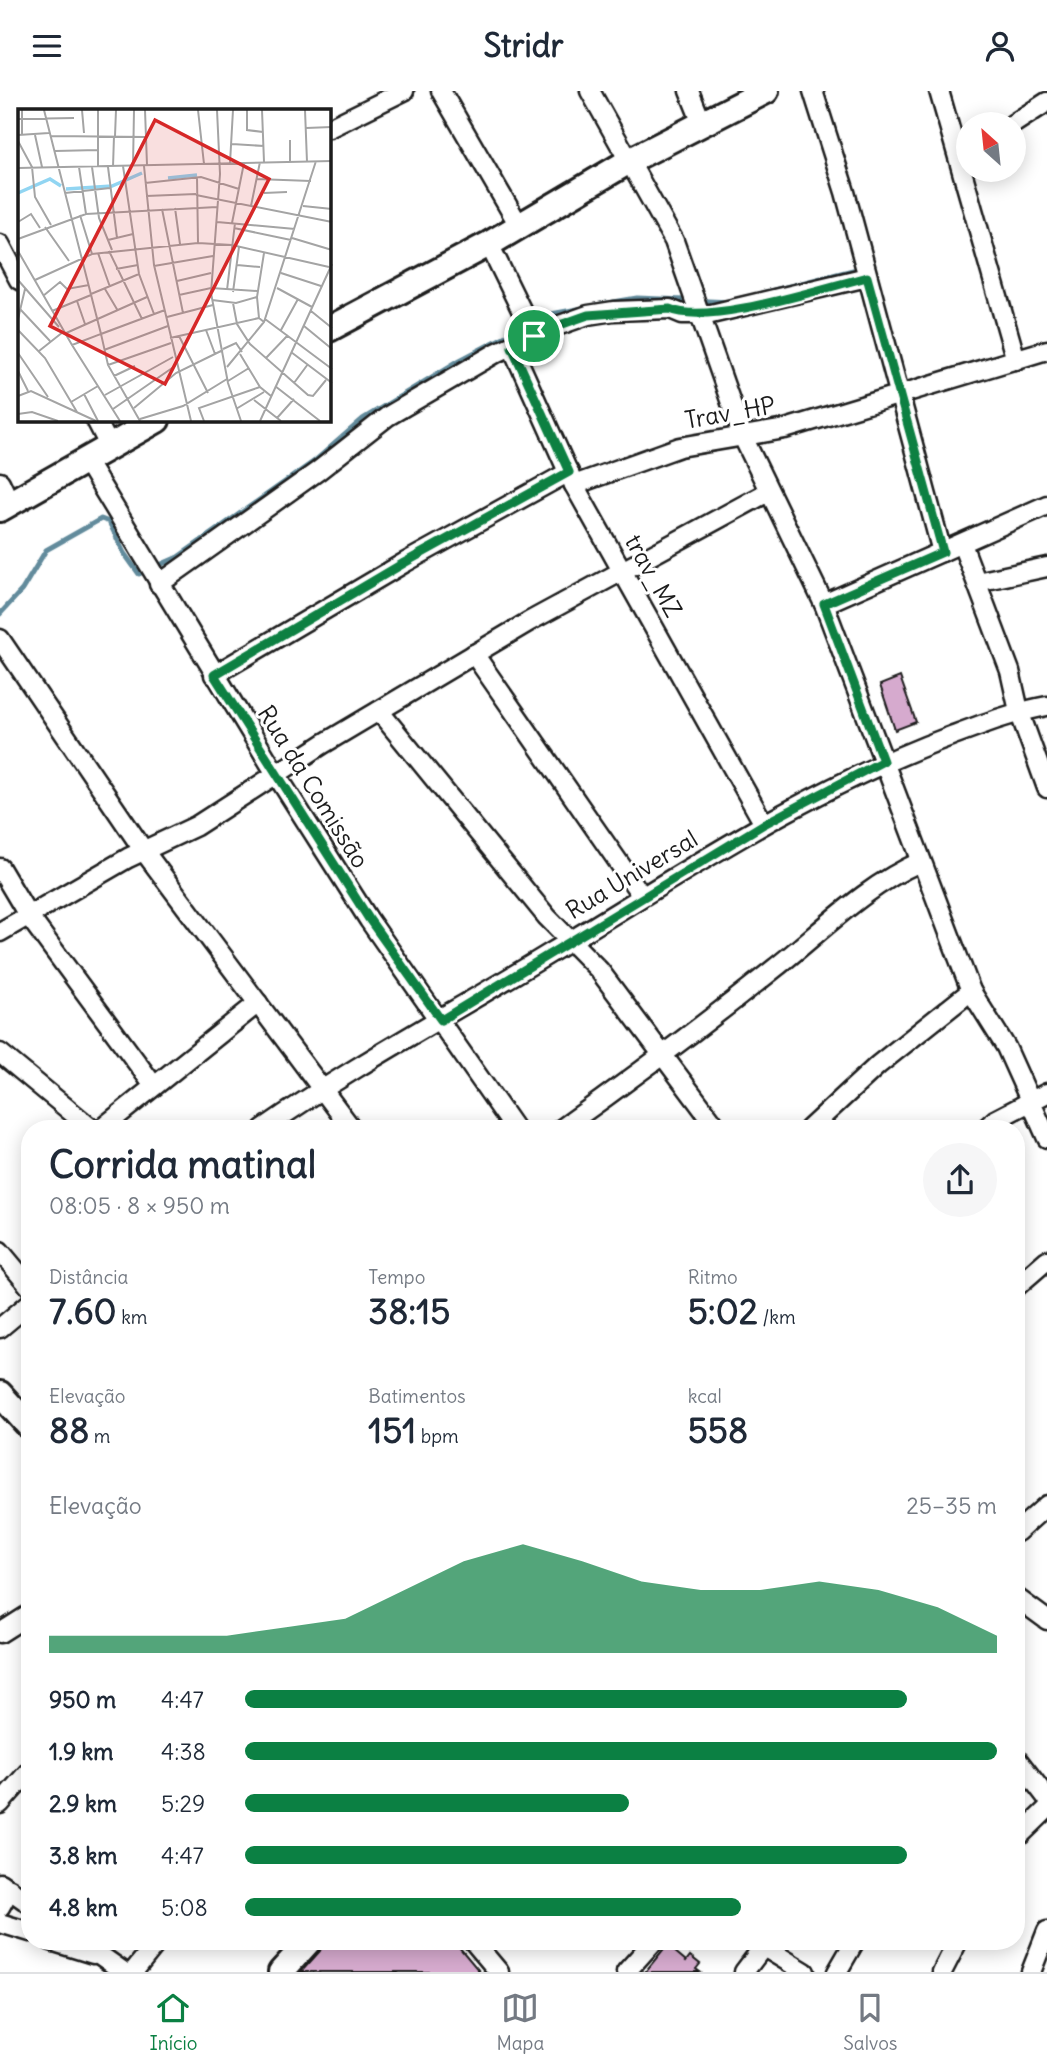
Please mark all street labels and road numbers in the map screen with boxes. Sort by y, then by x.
street label: Trav_HP [682,389,777,435]
street label: trav_MZ [619,529,689,622]
street label: Rua da Comissão [252,699,376,873]
street label: Rua Universal [560,823,703,925]

